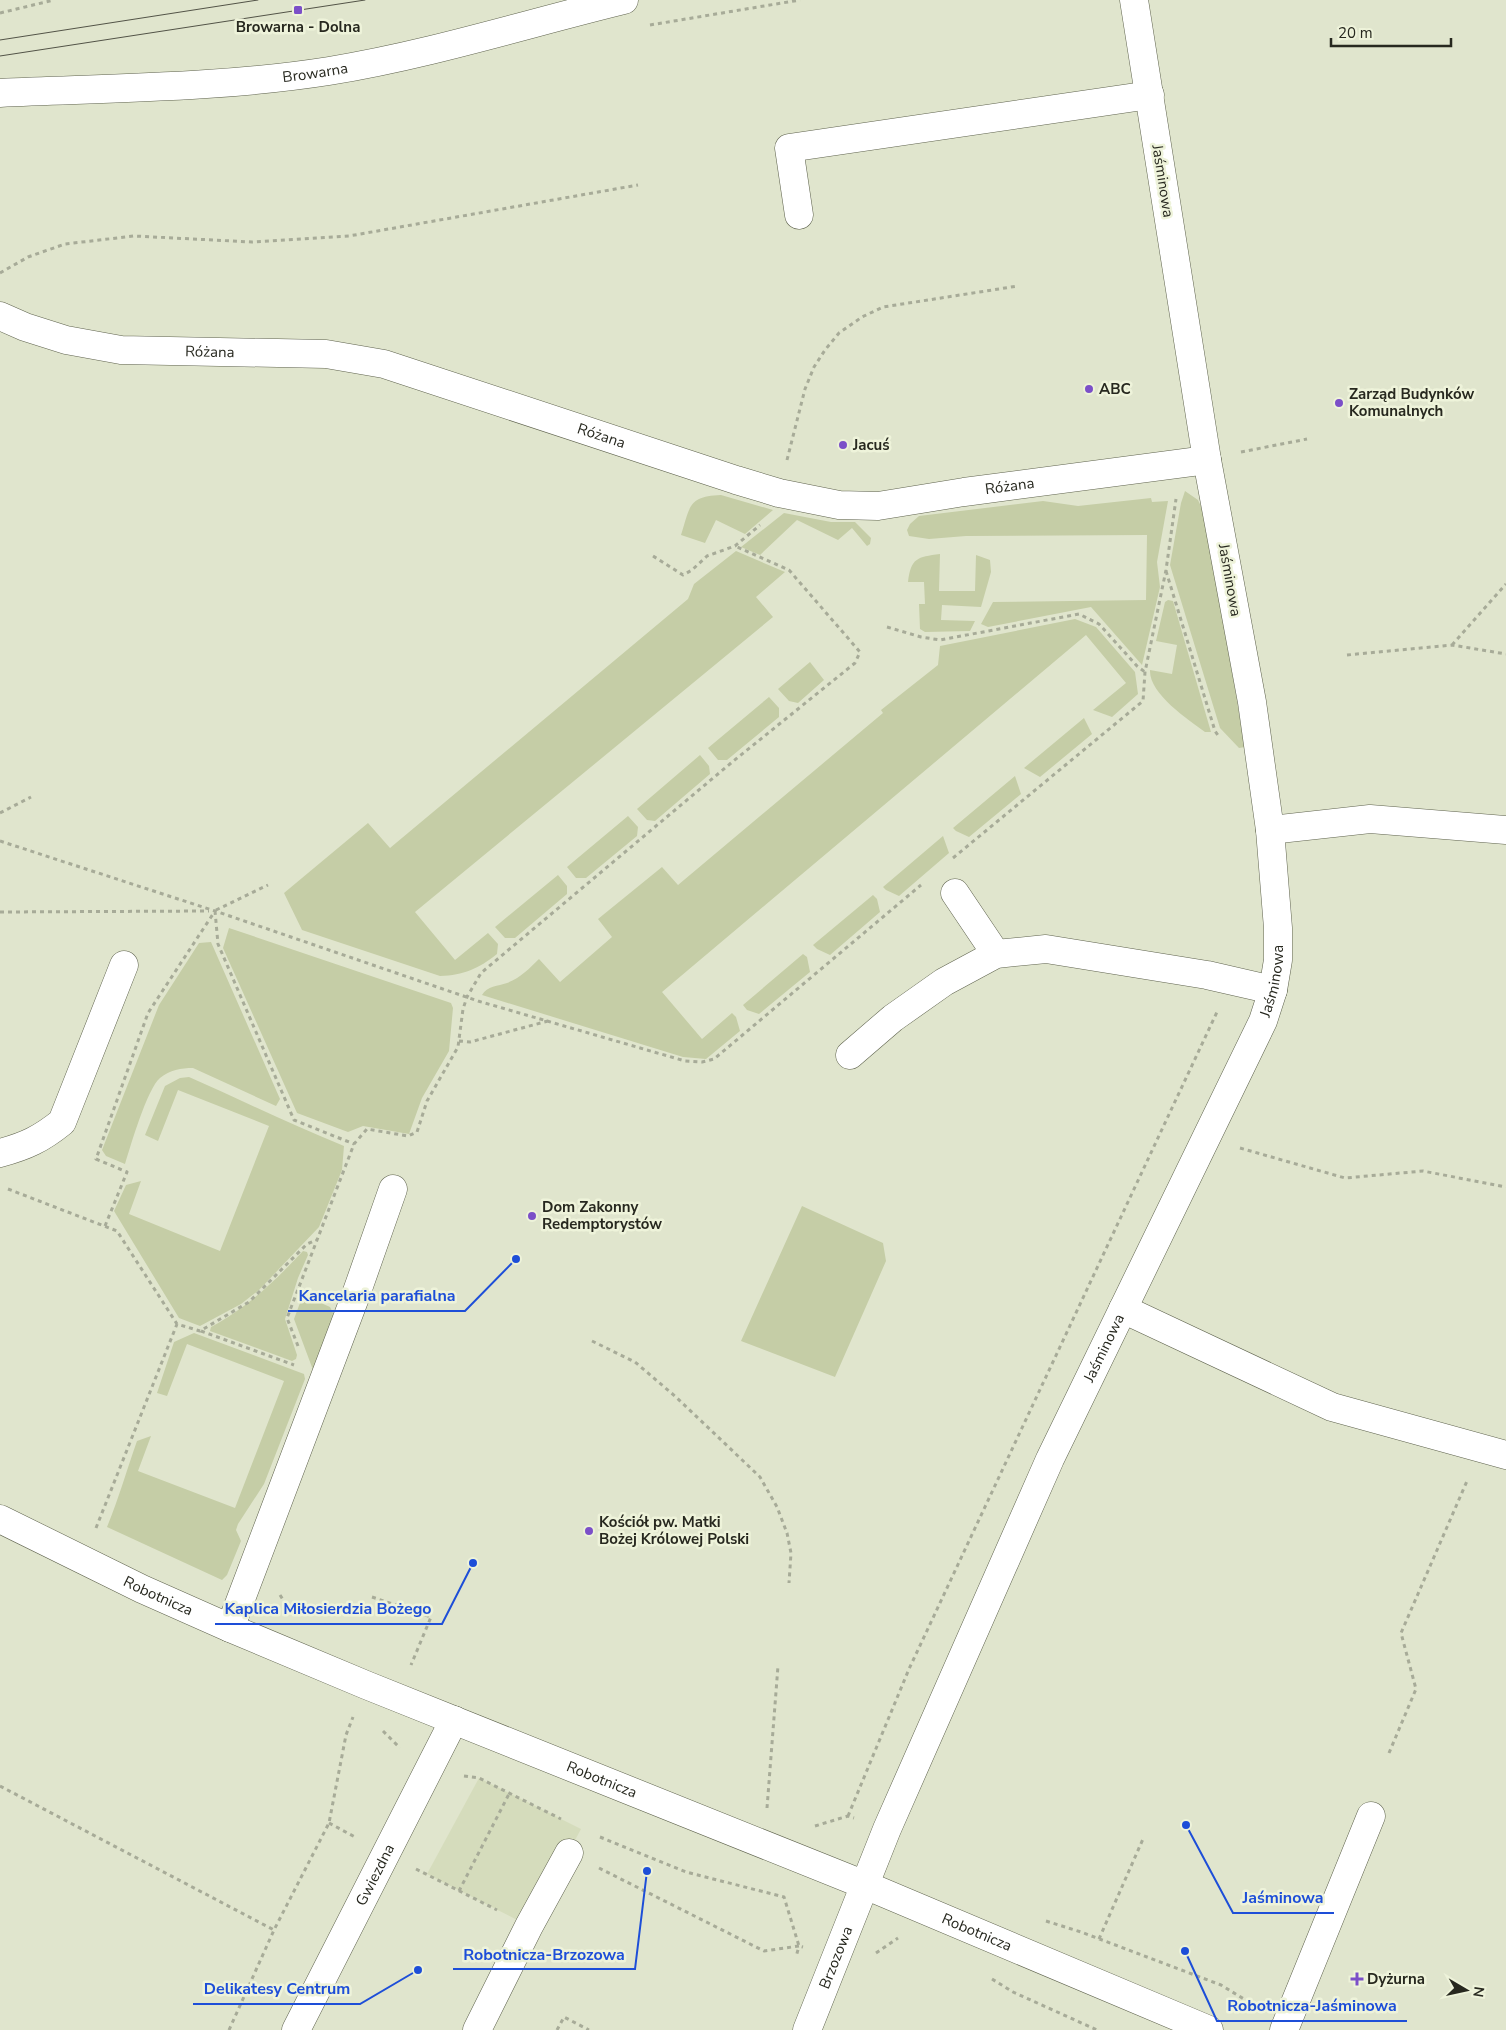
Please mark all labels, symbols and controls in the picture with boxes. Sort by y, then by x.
marker: Browarna - Dolna [292,4,304,16]
scale bar [1331,15,1451,47]
place label: Browarna - Dolna [236,17,360,37]
text: 20 m [1338,23,1373,43]
street label: Browarna [281,58,349,87]
street label: Jaśminowa [1147,142,1179,219]
street label: Różana [185,341,235,362]
place label: ABC [1099,379,1131,399]
marker: ABC [1083,383,1095,395]
place label: Zarząd Budynków Komunalnych [1349,384,1474,421]
marker: Zarząd Budynków Komunalnych [1333,397,1345,409]
street label: Różana [575,418,628,453]
place label: Jacuś [852,435,890,455]
marker: Jacuś [837,439,849,451]
street label: Różana [984,473,1035,499]
street label: Jaśminowa [1214,541,1246,618]
street label: Jaśminowa [1255,945,1288,1021]
place label: Dom Zakonny Redemptorystów [542,1197,662,1234]
marker: Dom Zakonny Redemptorystów [526,1210,538,1222]
callout: Kancelaria parafialna [288,1280,465,1311]
text: Kancelaria parafialna [298,1285,456,1307]
street label: Jaśminowa [1078,1311,1129,1386]
place label: Kościół pw. Matki Bożej Królowej Polski [599,1512,749,1549]
marker: Kościół pw. Matki Bożej Królowej Polski [583,1525,595,1537]
street label: Robotnicza [120,1571,196,1620]
callout: Kaplica Miłosierdzia Bożego [215,1593,442,1624]
text: Kaplica Miłosierdzia Bożego [224,1598,432,1620]
street label: Robotnicza [564,1756,640,1803]
street label: Gwiezdna [351,1841,399,1909]
callout: Jaśminowa [1233,1882,1334,1913]
text: Jaśminowa [1241,1887,1324,1909]
street label: Robotnicza [939,1909,1015,1956]
street label: Brzozowa [814,1923,857,1992]
callout: Robotnicza-Brzozowa [453,1938,635,1969]
text: Robotnicza-Brzozowa [463,1944,625,1966]
north arrow [1441,1965,1491,2015]
place label: Dyżurna [1367,1969,1425,1989]
callout: Delikatesy Centrum [193,1973,360,2004]
marker: Dyżurna [1351,1973,1363,1985]
text: Delikatesy Centrum [204,1978,350,2000]
text: N [1468,1985,1489,1999]
callout: Robotnicza-Jaśminowa [1217,1990,1407,2021]
text: Robotnicza-Jaśminowa [1227,1995,1397,2017]

